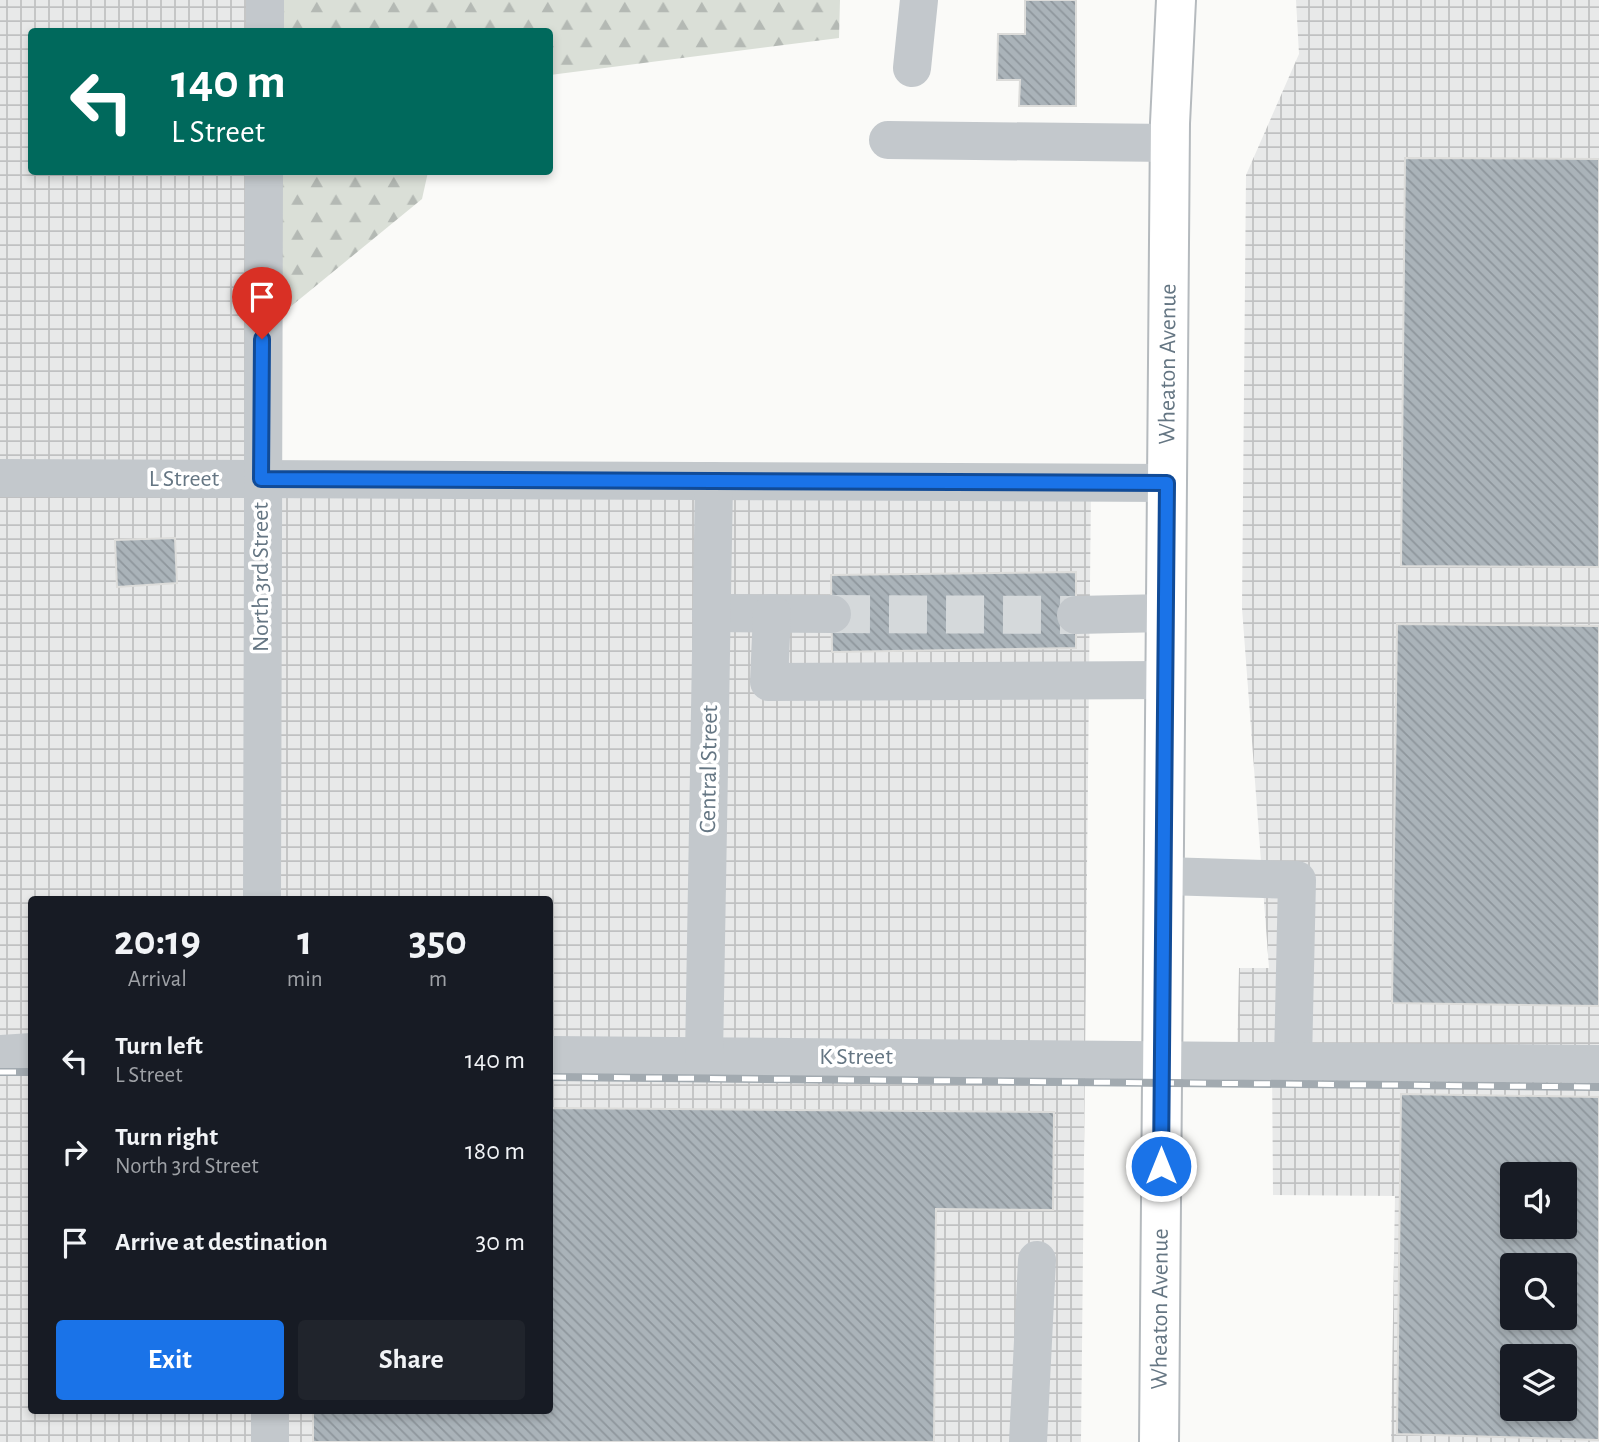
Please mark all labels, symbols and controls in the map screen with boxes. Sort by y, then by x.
icon: left [56,56,147,147]
text: 140 m [171,58,286,107]
text: L Street [171,116,265,148]
pin [232,267,292,339]
icon: arrive [243,278,281,316]
street label: Wheaton Avenue [1155,283,1181,445]
street label: L Street [149,467,220,491]
street label: North 3rd Street [249,502,273,652]
street label: Central Street [696,704,722,833]
text: 20:19 [114,920,201,962]
text: 1 [297,920,312,962]
text: 350 [409,920,467,962]
text: Arrival [128,968,187,991]
text: min [287,968,323,991]
text: m [429,968,447,991]
text: Turn left [115,1033,203,1059]
icon: left [56,1042,94,1080]
street label: K Street [819,1045,893,1069]
text: 140 m [465,1047,525,1073]
text: L Street [115,1064,183,1087]
text: Turn right [115,1124,218,1150]
position arrow [1124,1129,1198,1203]
icon: right [56,1133,94,1171]
text: 180 m [465,1138,525,1164]
text: North 3rd Street [115,1155,259,1178]
map controls [1500,1162,1577,1421]
button: sound [1500,1162,1577,1239]
icon: arrive [56,1224,94,1262]
street label: Wheaton Avenue [1147,1228,1173,1390]
text: Arrive at destination [115,1229,328,1255]
text: 30 m [475,1229,525,1255]
button: search [1500,1253,1577,1330]
button: Exit [56,1320,284,1400]
button: Share [298,1320,525,1400]
button: layers [1500,1344,1577,1421]

